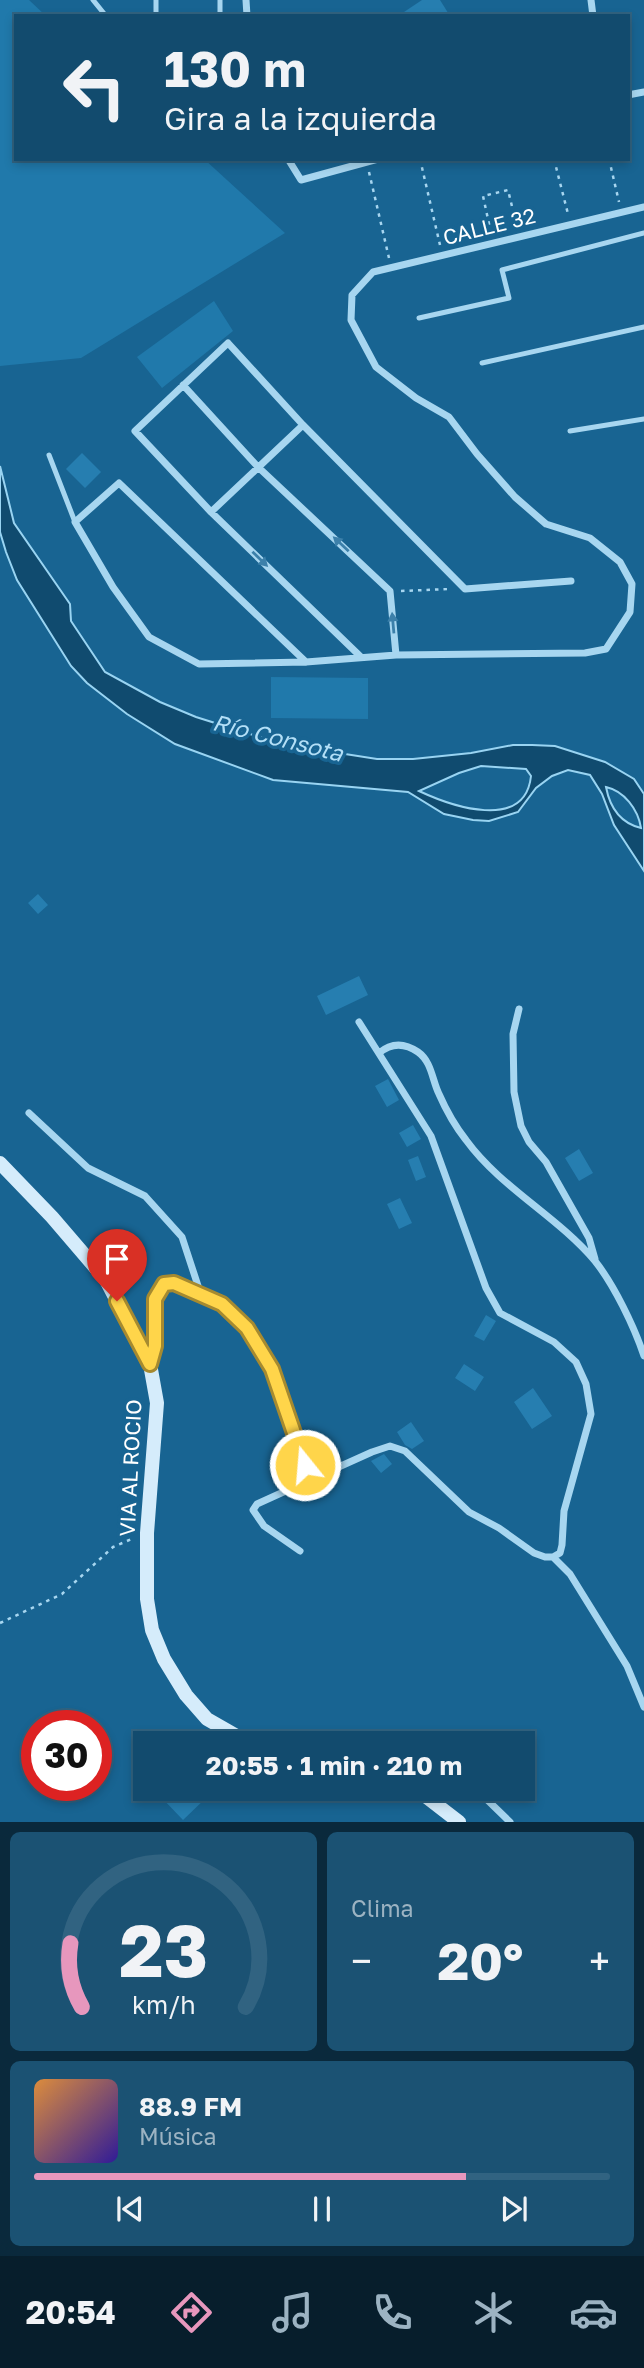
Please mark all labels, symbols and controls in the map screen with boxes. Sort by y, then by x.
text: 130 m [164,39,306,98]
icon: left [49,42,140,133]
text: Gira a la izquierda [164,99,437,137]
street label: CALLE 32 [440,202,538,250]
one-way arrow [333,537,350,553]
one-way arrow [251,551,268,567]
one-way arrow [387,612,398,634]
water label: Río Consota [210,707,347,767]
pin [87,1229,147,1301]
icon: arrive [98,1240,136,1278]
street label: VIA AL ROCIO [113,1399,147,1537]
position arrow [268,1428,342,1502]
speed limit sign: 30 [21,1710,112,1801]
text: 20:55 · 1 min · 210 m [206,1750,462,1781]
text: Clima [351,1894,414,1922]
text: 23 [119,1907,208,1994]
text: 20° [438,1929,523,1991]
text: − [351,1938,372,1983]
text: + [589,1938,610,1983]
text: km/h [132,1989,195,2020]
text: 88.9 FM [139,2091,242,2122]
text: Música [139,2122,217,2150]
icon: previous [111,2190,149,2228]
icon: pause [303,2190,341,2228]
icon: next [495,2190,533,2228]
icon: directions [167,2288,216,2337]
icon: music [268,2288,317,2337]
icon: phone [368,2288,417,2337]
icon: climate [469,2288,518,2337]
icon: car [569,2288,618,2337]
text: 20:54 [26,2293,116,2331]

